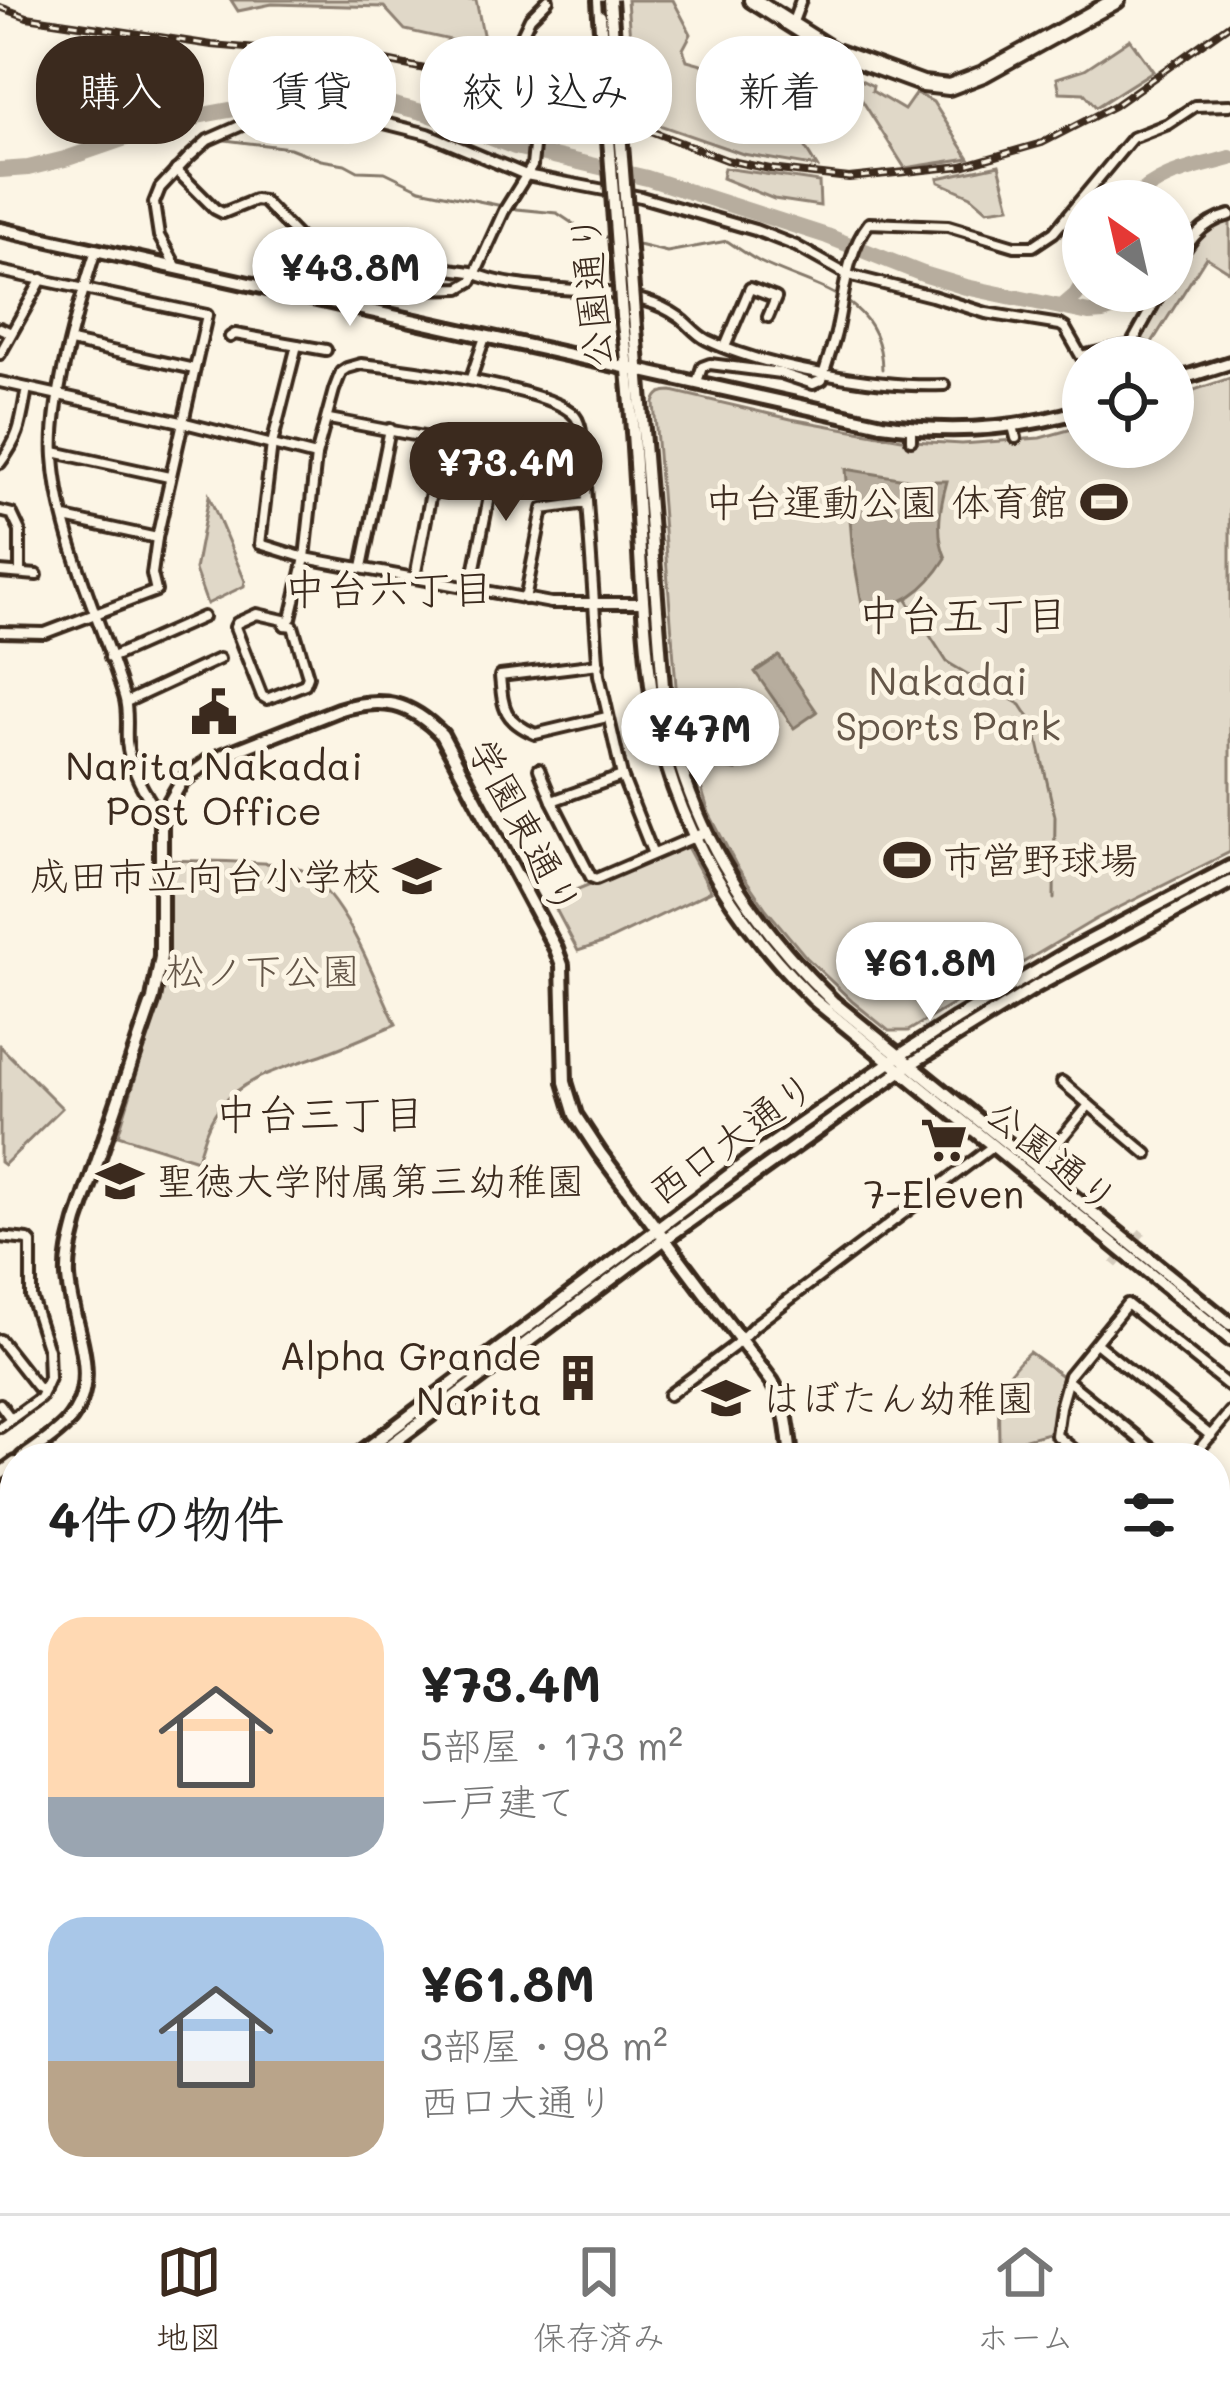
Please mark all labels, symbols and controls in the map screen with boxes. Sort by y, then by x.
chip: 購入 [36,36,204,144]
chip: 賃貸 [228,36,396,144]
chip: 絞り込み [420,36,672,144]
chip: 新着 [696,36,864,144]
north arrow [1062,180,1194,312]
map controls [1062,180,1194,468]
street label: 公園通り [557,211,622,371]
pin: ¥43.8M [252,227,448,329]
text: ¥43.8M [279,240,421,291]
button: locate [1062,336,1194,468]
pin: ¥73.4M [408,422,604,524]
text: ¥73.4M [437,435,575,486]
place label: 中台運動公園 体育館 [705,475,1068,526]
sports icon: 中台運動公園 体育館 [1079,477,1129,527]
district label: 中台六丁目 [284,560,494,615]
district label: 中台五丁目 [858,586,1068,641]
park label: Nakadai Sports Park [835,654,1061,750]
public building icon: Narita Nakadai Post Office [189,687,239,737]
pin: ¥47M [629,688,771,790]
text: ¥47M [648,701,752,752]
street label: 学園東通り [458,728,595,924]
place label: Narita Nakadai Post Office [65,739,363,835]
place label: 市営野球場 [943,833,1138,884]
sports icon: 市営野球場 [882,835,932,885]
place label: 成田市立向台小学校 [30,849,381,900]
school or university icon: 成田市立向台小学校 [392,851,442,901]
pin: ¥61.8M [832,922,1028,1024]
text: ¥61.8M [863,935,997,986]
park label: 松ノ下公園 [165,944,361,995]
street label: 西口大通り [637,1059,825,1215]
district label: 中台三丁目 [215,1085,425,1140]
street label: 公園通り [976,1086,1130,1224]
supermarket icon: 7-Eleven [919,1115,969,1165]
place label: 聖徳大学附属第三幼稚園 [156,1154,585,1205]
school or university icon: 聖徳大学附属第三幼稚園 [95,1156,145,1206]
place label: 7-Eleven [864,1167,1024,1218]
place label: Alpha Grande Narita [279,1329,542,1425]
building icon: Alpha Grande Narita [553,1353,603,1403]
place label: はぼたん幼稚園 [762,1371,1035,1422]
school or university icon: はぼたん幼稚園 [701,1373,751,1423]
icon: filters [1116,1482,1182,1548]
text: 4件の物件 [48,1483,284,1550]
text: ¥73.4M [420,1648,602,1715]
icon: home [144,1665,288,1809]
text: 5部屋 · 173 m² [420,1719,683,1770]
text: 一戸建て [420,1775,576,1826]
text: ¥61.8M [420,1948,595,2015]
icon: home [144,1965,288,2109]
text: 3部屋 · 98 m² [420,2019,668,2070]
text: 西口大通り [420,2075,615,2126]
tab: 地図 [156,2239,222,2359]
tab: 保存済み [533,2239,665,2359]
tab: ホーム [977,2239,1074,2359]

